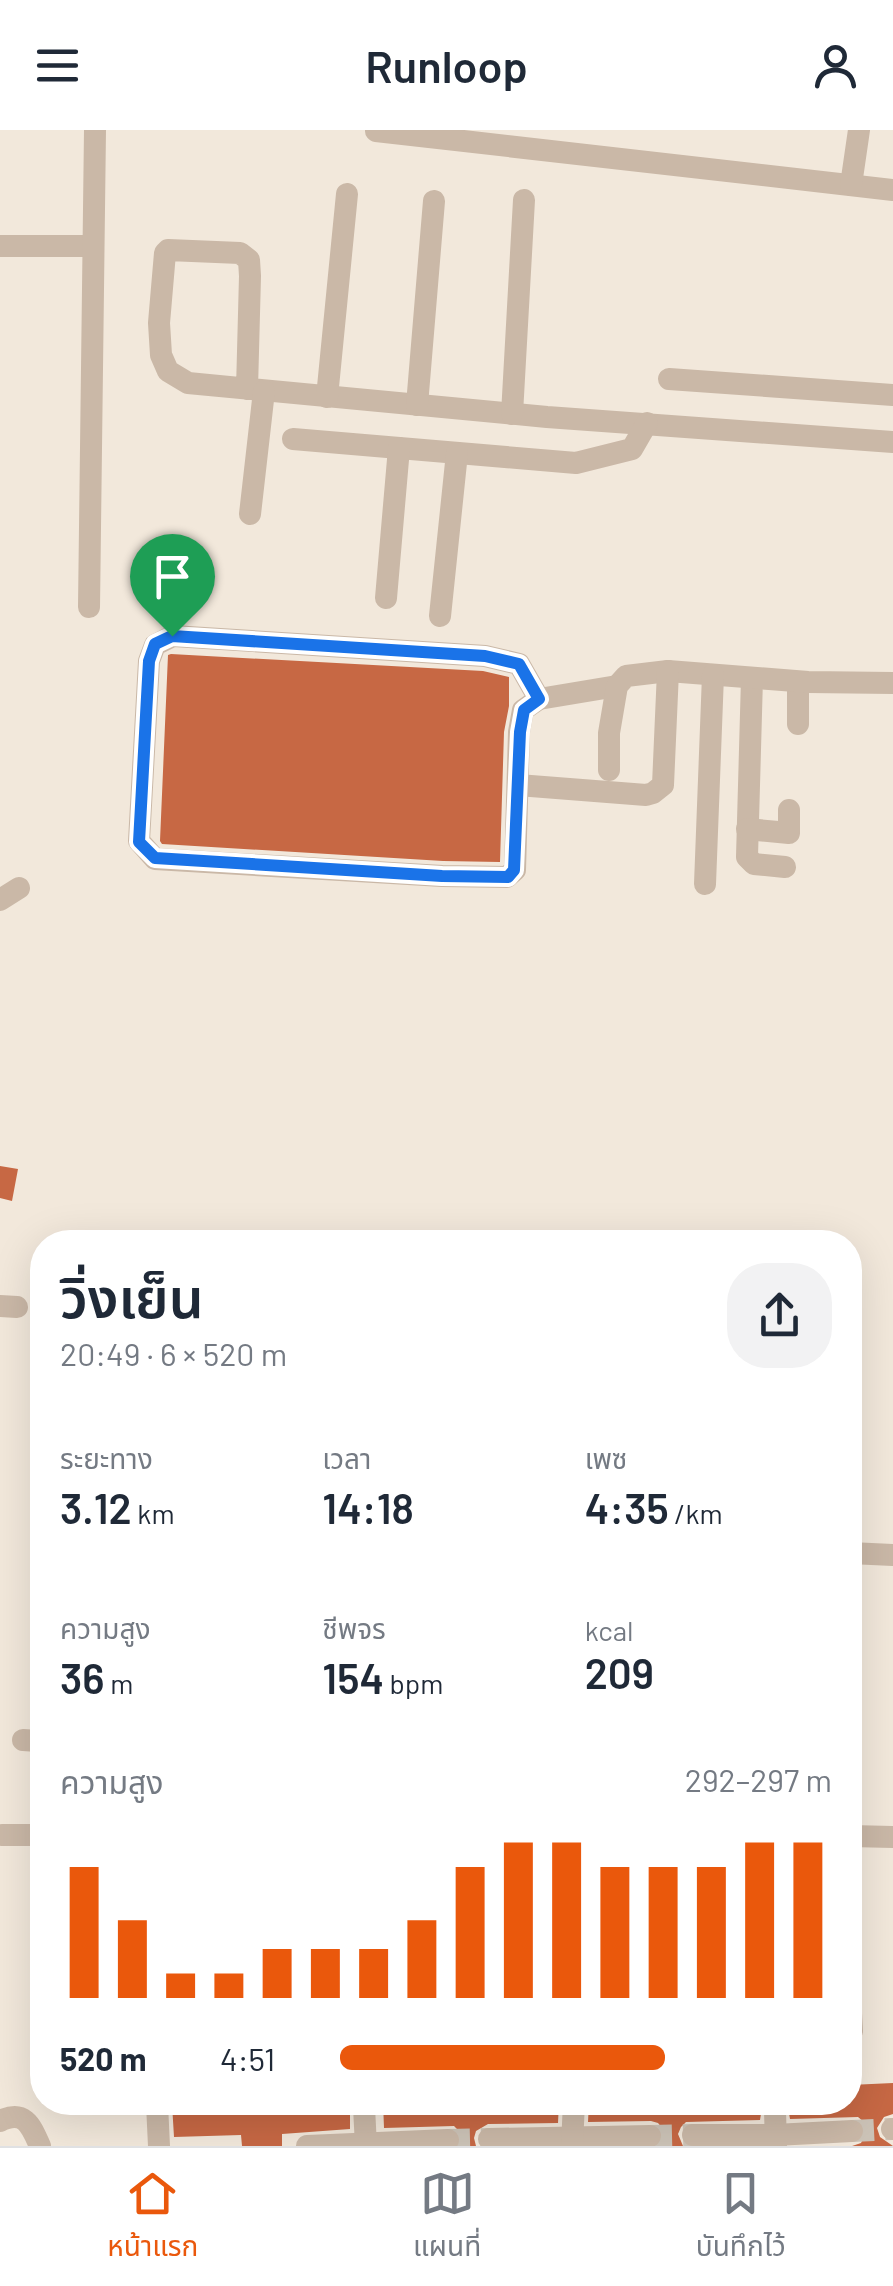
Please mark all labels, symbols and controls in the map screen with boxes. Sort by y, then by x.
icon: menu [30,38,85,93]
text: Runloop [365,38,528,92]
icon: person [808,38,863,93]
pin [130,534,215,637]
icon: arrive [145,549,200,604]
text: วิ่งเย็น [60,1263,204,1329]
button: share [727,1263,832,1368]
text: 20:49 · 6 × 520 m [60,1334,287,1372]
text: ระยะทาง [60,1441,153,1475]
text: เวลา [322,1441,371,1475]
text: เพซ [585,1441,627,1475]
text: 3.12 [60,1482,132,1532]
text: 14:18 [322,1482,414,1532]
text: 4:35 [585,1482,669,1532]
text: km [132,1496,175,1530]
text: /km [669,1496,723,1530]
text: ความสูง [60,1611,151,1645]
text: ชีพจร [322,1611,386,1645]
text: kcal [585,1613,633,1647]
text: 209 [585,1647,654,1697]
text: 36 [60,1652,105,1702]
text: 154 [322,1652,384,1702]
text: m [105,1666,133,1700]
text: bpm [384,1666,444,1700]
text: 292–297 m [685,1760,832,1798]
text: ความสูง [60,1762,164,1800]
text: 520 m [60,2039,147,2077]
text: 4:51 [220,2039,275,2077]
tab: หน้าแรก [107,2166,198,2269]
tab: แผนที่ [413,2166,481,2269]
tab: บันทึกไว้ [696,2166,786,2269]

